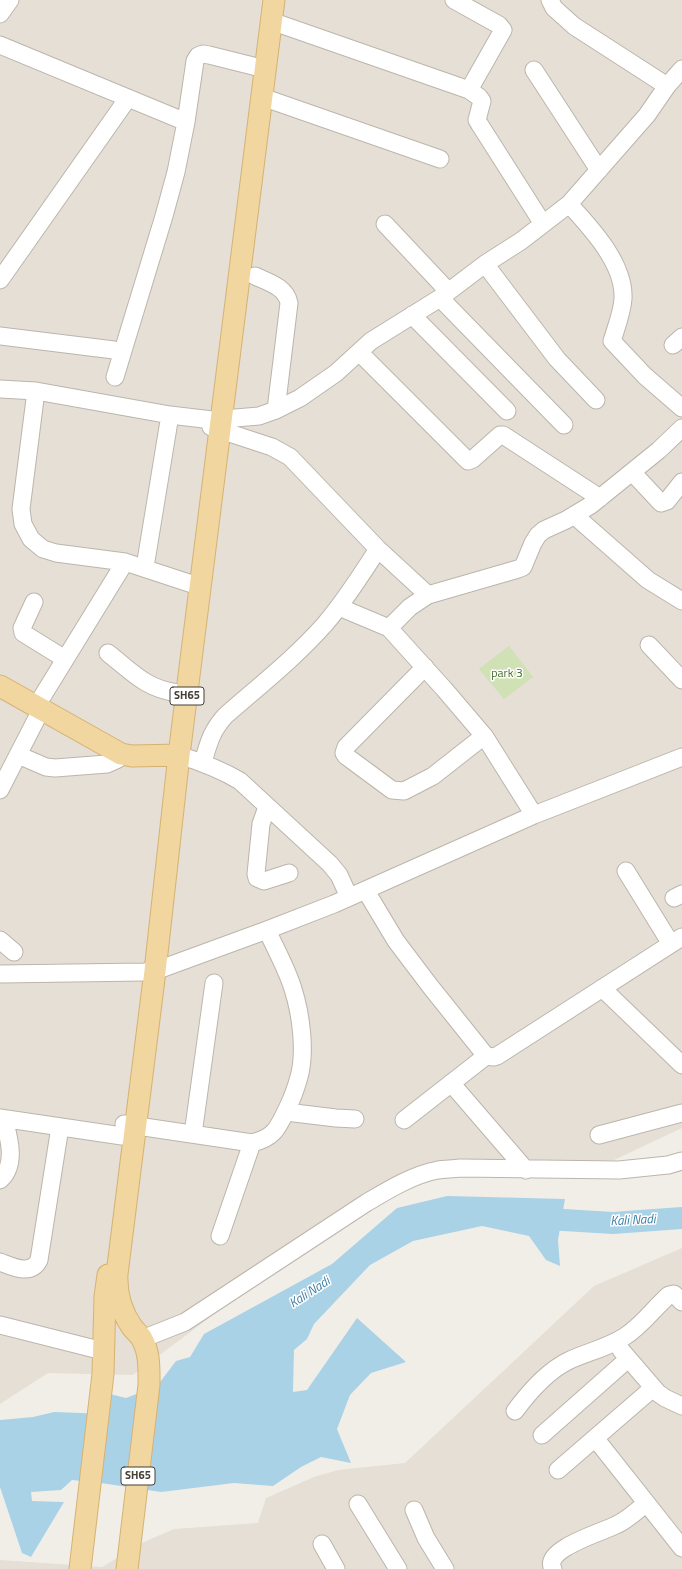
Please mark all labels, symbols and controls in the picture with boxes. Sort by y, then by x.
park label: park 3 [491,667,523,681]
road number: SH65 [170,687,204,705]
water label: Kali Nadi [610,1212,656,1230]
water label: Kali Nadi [287,1274,333,1312]
road number: SH65 [121,1467,155,1485]

